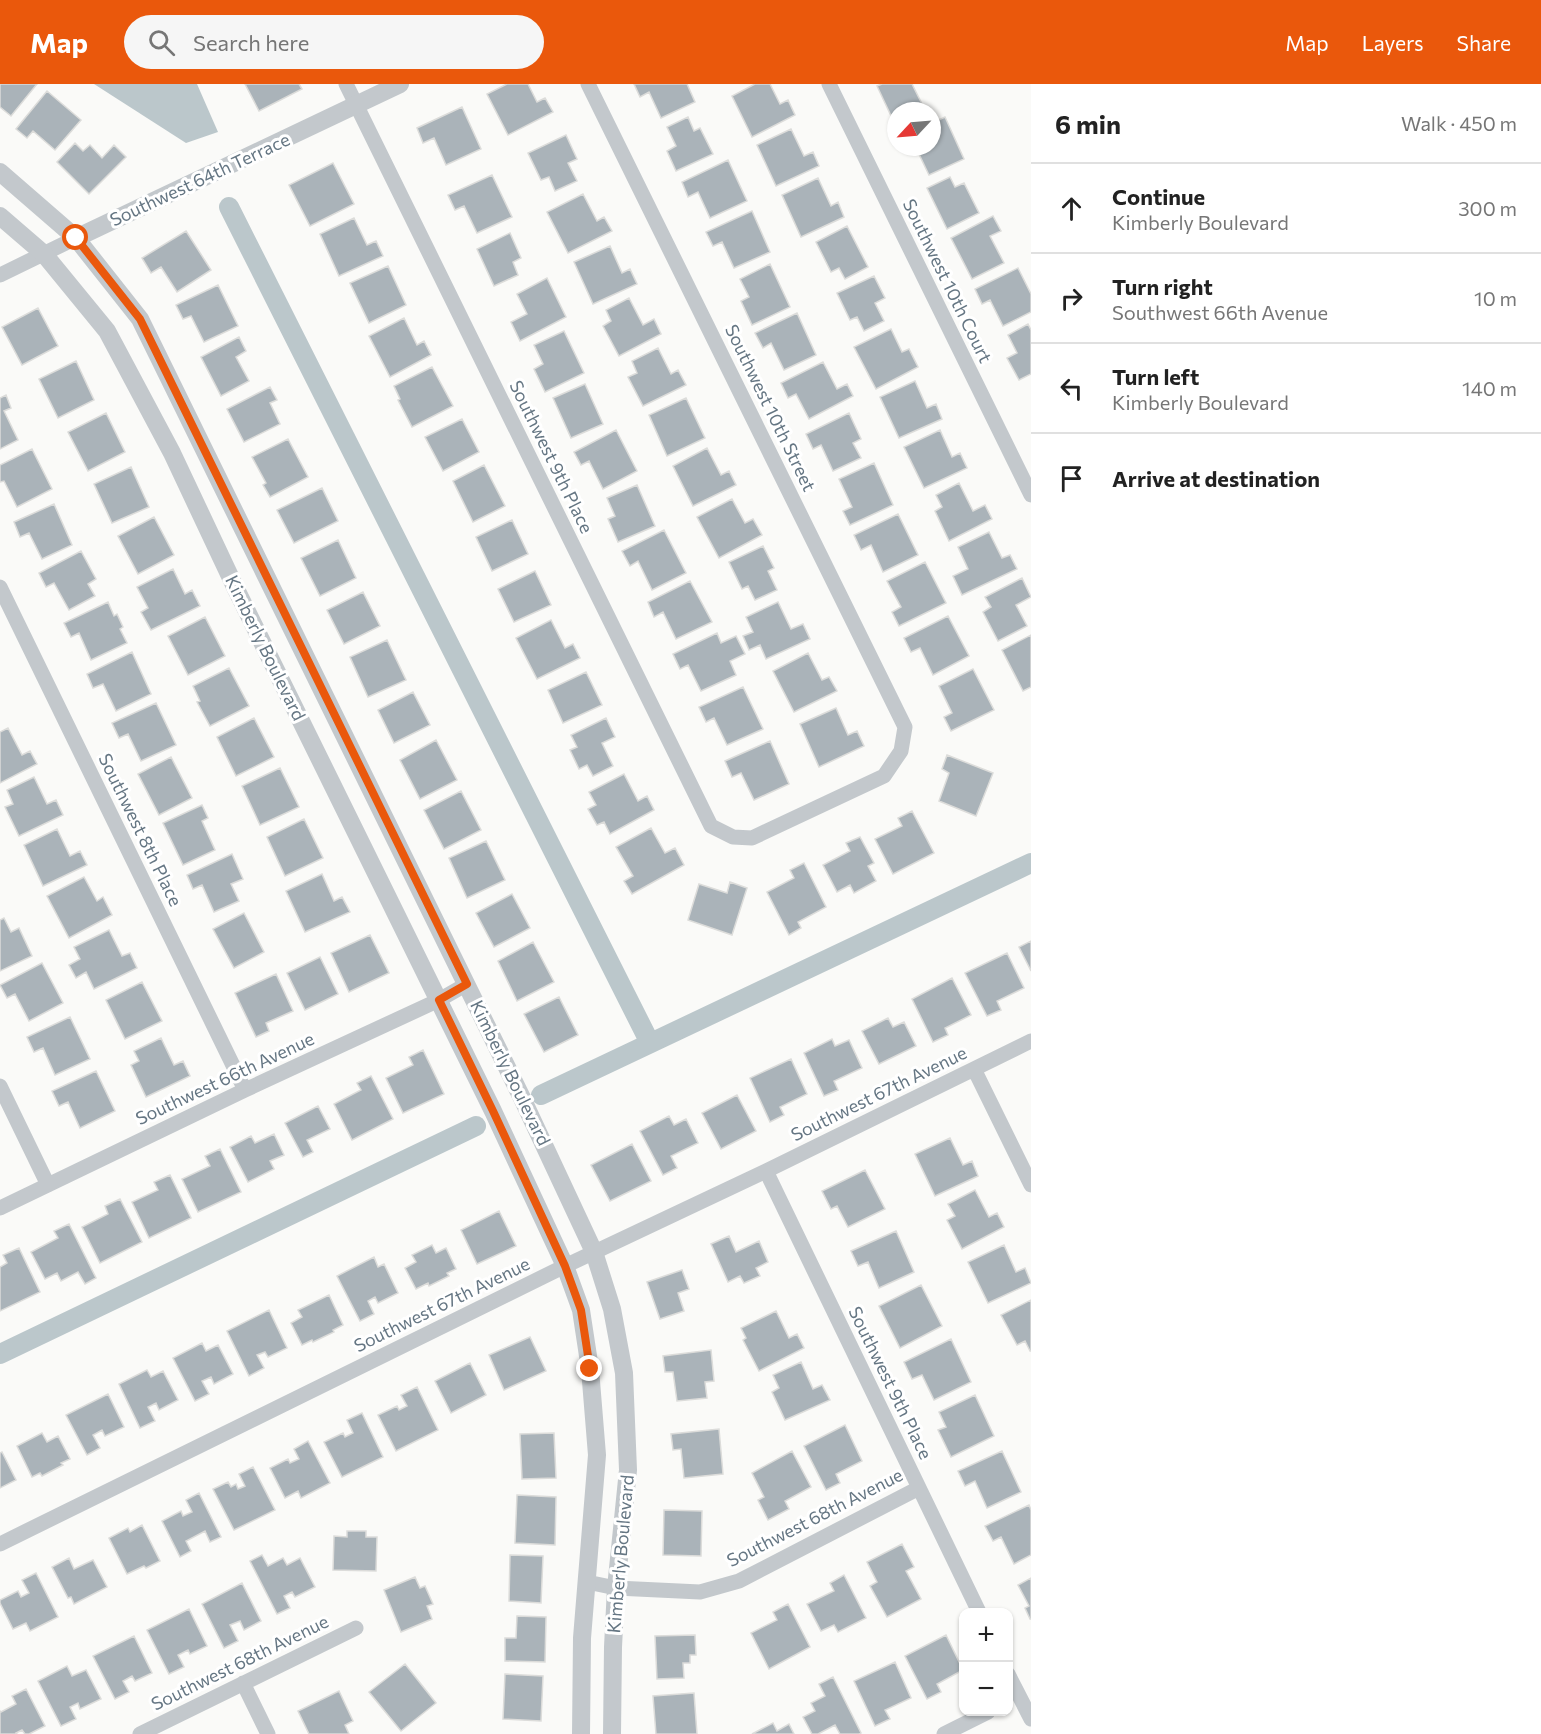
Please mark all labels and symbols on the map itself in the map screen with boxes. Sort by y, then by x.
north arrow [887,102,941,156]
street label: Southwest 64th Terrace [106,128,293,230]
street label: Southwest 10th Court [899,195,997,366]
route start [62,224,88,250]
street label: Southwest 10th Street [721,321,821,495]
street label: Southwest 9th Place [505,377,598,537]
street label: Kimberly Boulevard [221,571,311,724]
street label: Southwest 8th Place [94,750,187,910]
street label: Kimberly Boulevard [466,996,556,1149]
street label: Southwest 66th Avenue [132,1027,317,1129]
street label: Southwest 67th Avenue [787,1041,970,1145]
street label: Southwest 67th Avenue [350,1252,533,1356]
street label: Southwest 9th Place [844,1303,937,1463]
route end [576,1355,602,1381]
street label: Southwest 68th Avenue [723,1463,906,1571]
street label: Kimberly Boulevard [602,1474,638,1634]
street label: Southwest 68th Avenue [147,1610,332,1715]

